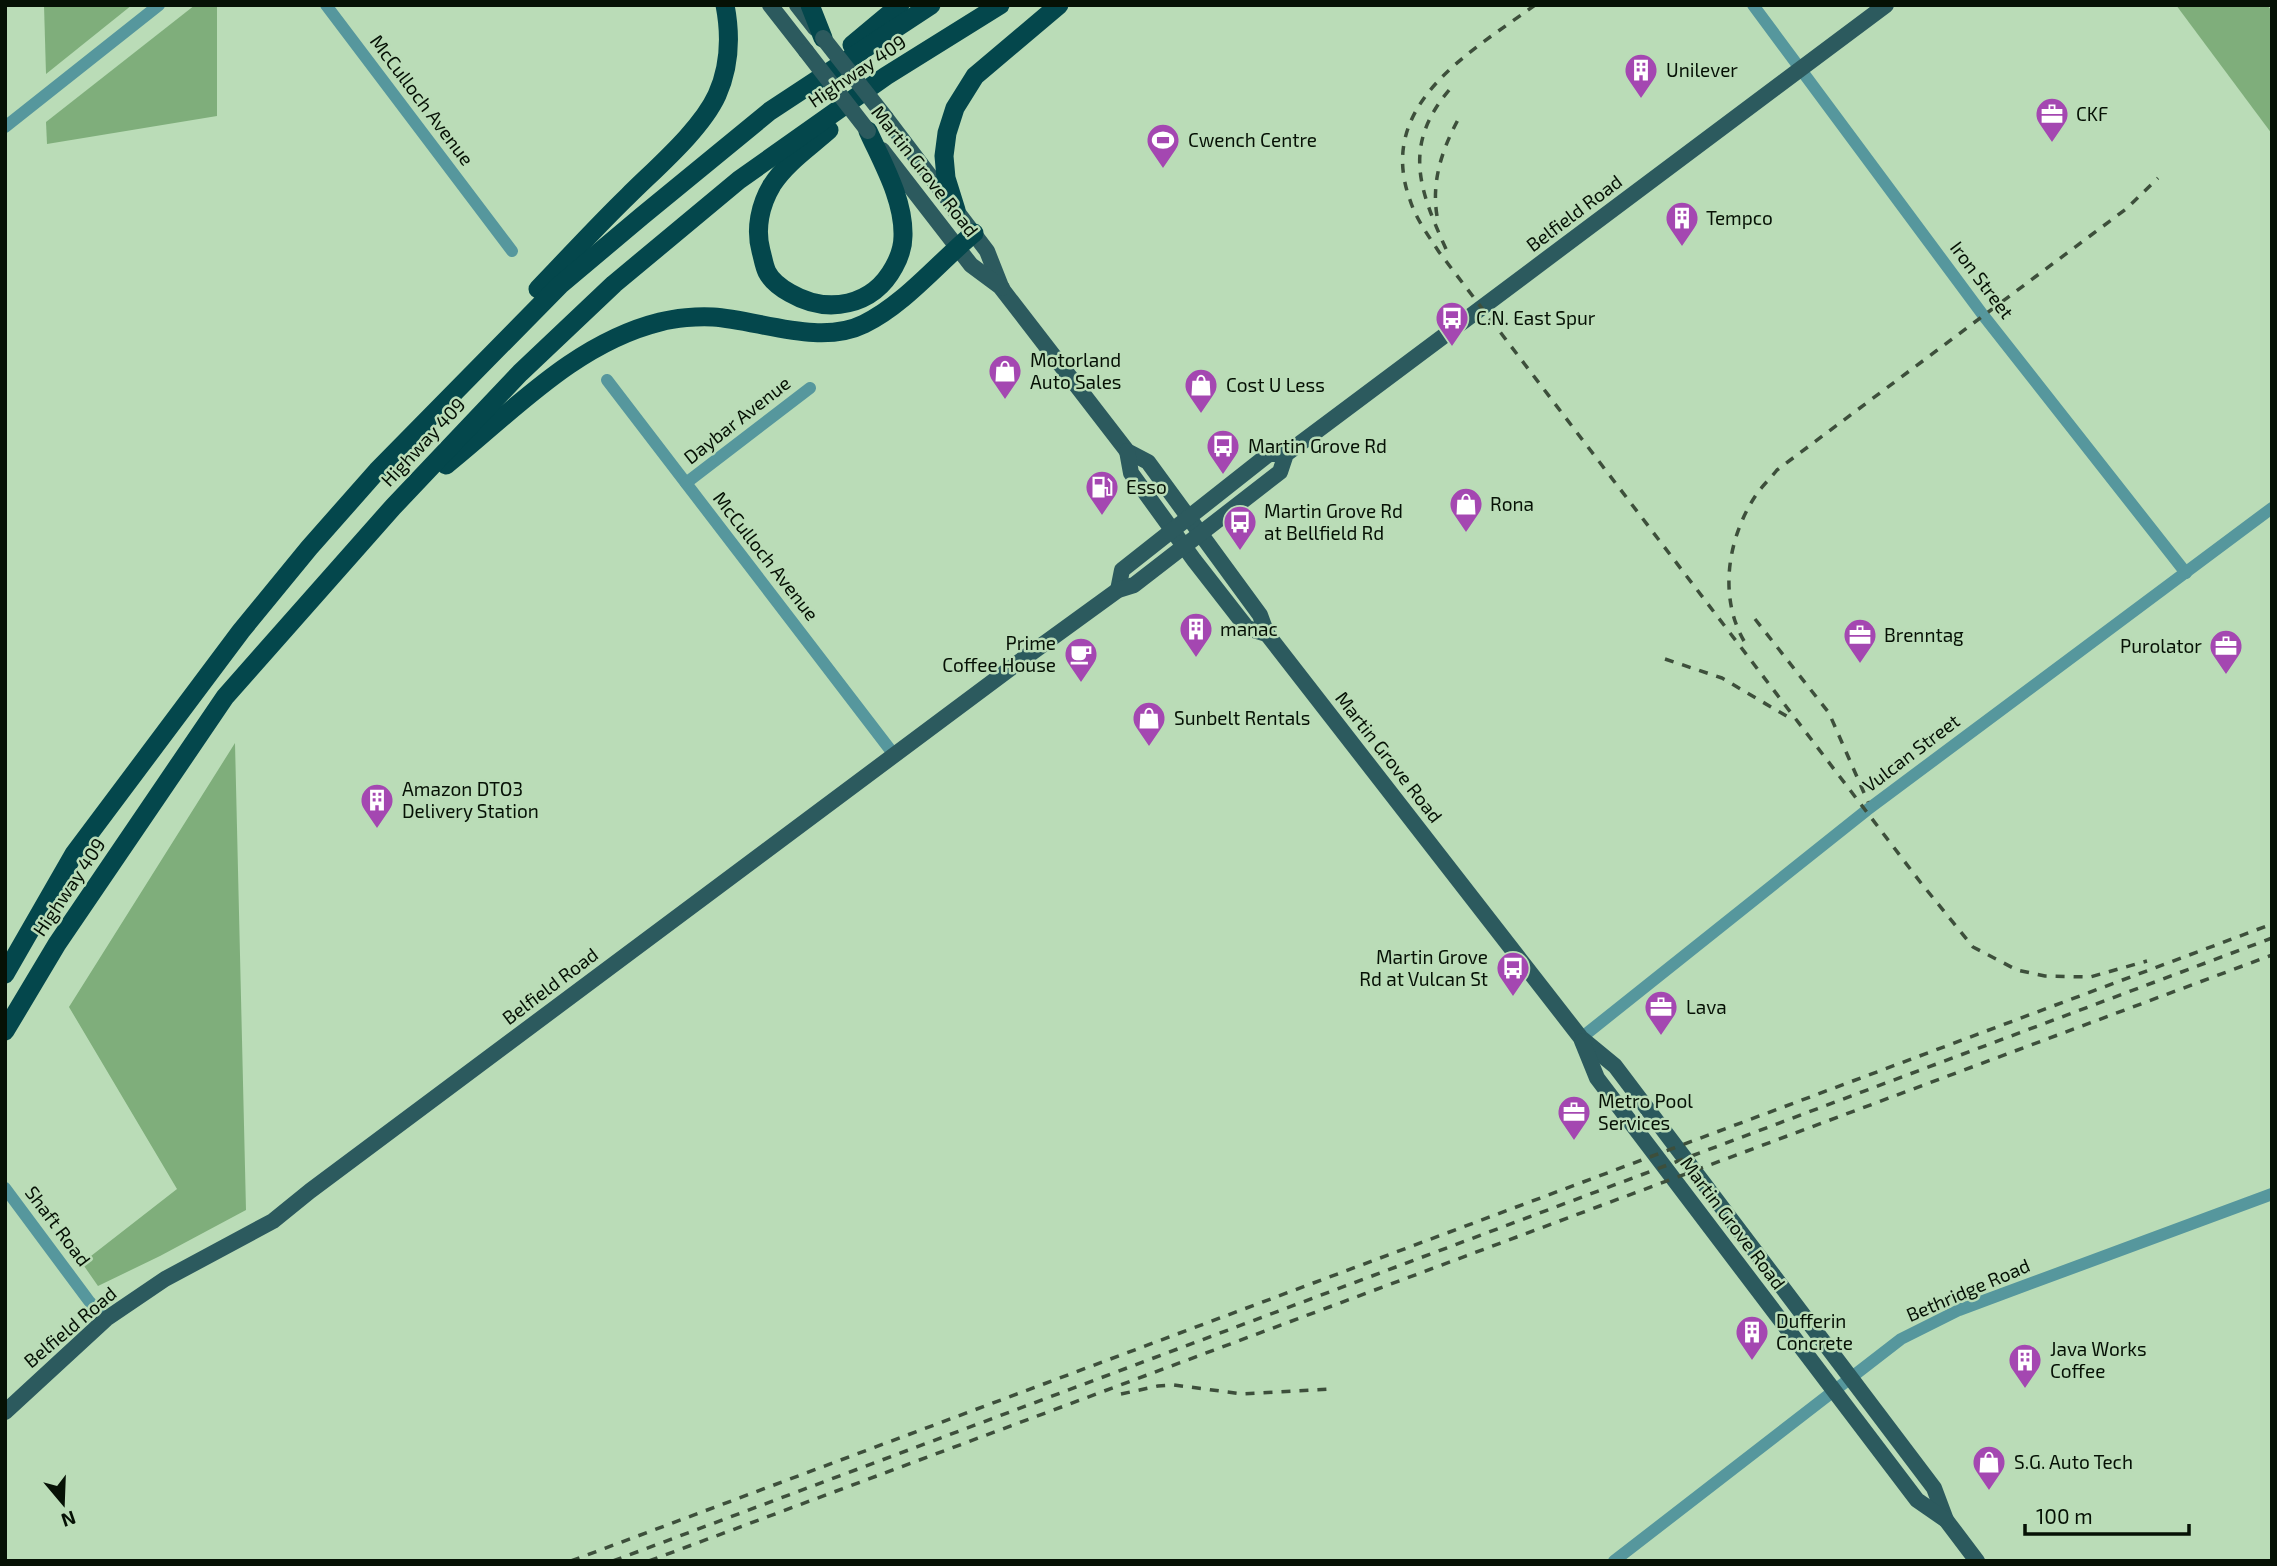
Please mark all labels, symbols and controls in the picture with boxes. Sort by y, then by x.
street label: Highway 409 [803,29,910,112]
street label: McCulloch Avenue [366,30,479,170]
building icon: Unilever [1622,51,1660,100]
place label: Unilever [1666,58,1738,81]
office icon: CKF [2033,95,2071,144]
street label: Martin Grove Road [867,101,984,241]
place label: CKF [2076,102,2108,125]
sports icon: Cwench Centre [1144,121,1182,170]
place label: Cwench Centre [1188,128,1317,151]
street label: Belfield Road [1521,169,1626,256]
building icon: Tempco [1663,199,1701,248]
place label: Tempco [1706,206,1773,229]
street label: Iron Street [1946,236,2019,323]
bus stop icon: C.N. East Spur [1433,299,1471,348]
place label: C.N. East Spur [1476,306,1596,329]
place label: Motorland Auto Sales [1030,348,1122,393]
shop icon: Motorland Auto Sales [986,352,1024,401]
shop icon: Cost U Less [1182,366,1220,415]
street label: Daybar Avenue [679,371,795,468]
place label: Cost U Less [1226,373,1325,396]
street label: Highway 409 [376,393,470,491]
bus stop icon: Martin Grove Rd [1204,427,1242,476]
place label: Martin Grove Rd [1248,434,1387,457]
fuel station icon: Esso [1083,468,1121,517]
place label: Esso [1126,475,1167,498]
shop icon: Rona [1447,485,1485,534]
street label: McCulloch Avenue [709,487,824,625]
place label: Rona [1490,492,1534,515]
place label: Martin Grove Rd at Bellfield Rd [1264,499,1403,544]
bus stop icon: Martin Grove Rd at Bellfield Rd [1221,503,1259,552]
building icon: manac [1177,610,1215,659]
office icon: Brenntag [1841,616,1879,665]
place label: manac [1220,617,1278,640]
place label: Brenntag [1884,623,1964,646]
office icon: Purolator [2207,627,2245,676]
place label: Prime Coffee House [942,631,1056,676]
place label: Purolator [2120,634,2202,657]
cafe icon: Prime Coffee House [1062,635,1100,684]
street label: Martin Grove Road [1331,687,1448,827]
shop icon: Sunbelt Rentals [1130,699,1168,748]
place label: Sunbelt Rentals [1174,706,1310,729]
street label: Vulcan Street [1858,709,1964,797]
place label: Amazon DTO3 Delivery Station [402,777,539,822]
building icon: Amazon DTO3 Delivery Station [358,781,396,830]
street label: Highway 409 [27,833,110,940]
street label: Belfield Road [497,942,602,1029]
place label: Martin Grove Rd at Vulcan St [1359,945,1488,990]
bus stop icon: Martin Grove Rd at Vulcan St [1494,949,1532,998]
office icon: Lava [1642,988,1680,1037]
place label: Lava [1686,995,1727,1018]
place label: Metro Pool Services [1598,1089,1693,1134]
office icon: Metro Pool Services [1555,1093,1593,1142]
street label: Martin Grove Road [1676,1152,1791,1294]
street label: Shaft Road [21,1181,96,1270]
street label: Bethridge Road [1902,1253,2033,1326]
street label: Belfield Road [19,1281,121,1372]
place label: Dufferin Concrete [1776,1309,1853,1354]
building icon: Dufferin Concrete [1733,1313,1771,1362]
place label: Java Works Coffee [2050,1337,2147,1382]
building icon: Java Works Coffee [2006,1341,2044,1390]
shop icon: S.G. Auto Tech [1970,1443,2008,1492]
place label: S.G. Auto Tech [2014,1450,2133,1473]
north arrow [28,1468,98,1538]
scale bar [2025,1492,2190,1536]
text: 100 m [2036,1503,2093,1528]
text: N [58,1506,79,1533]

